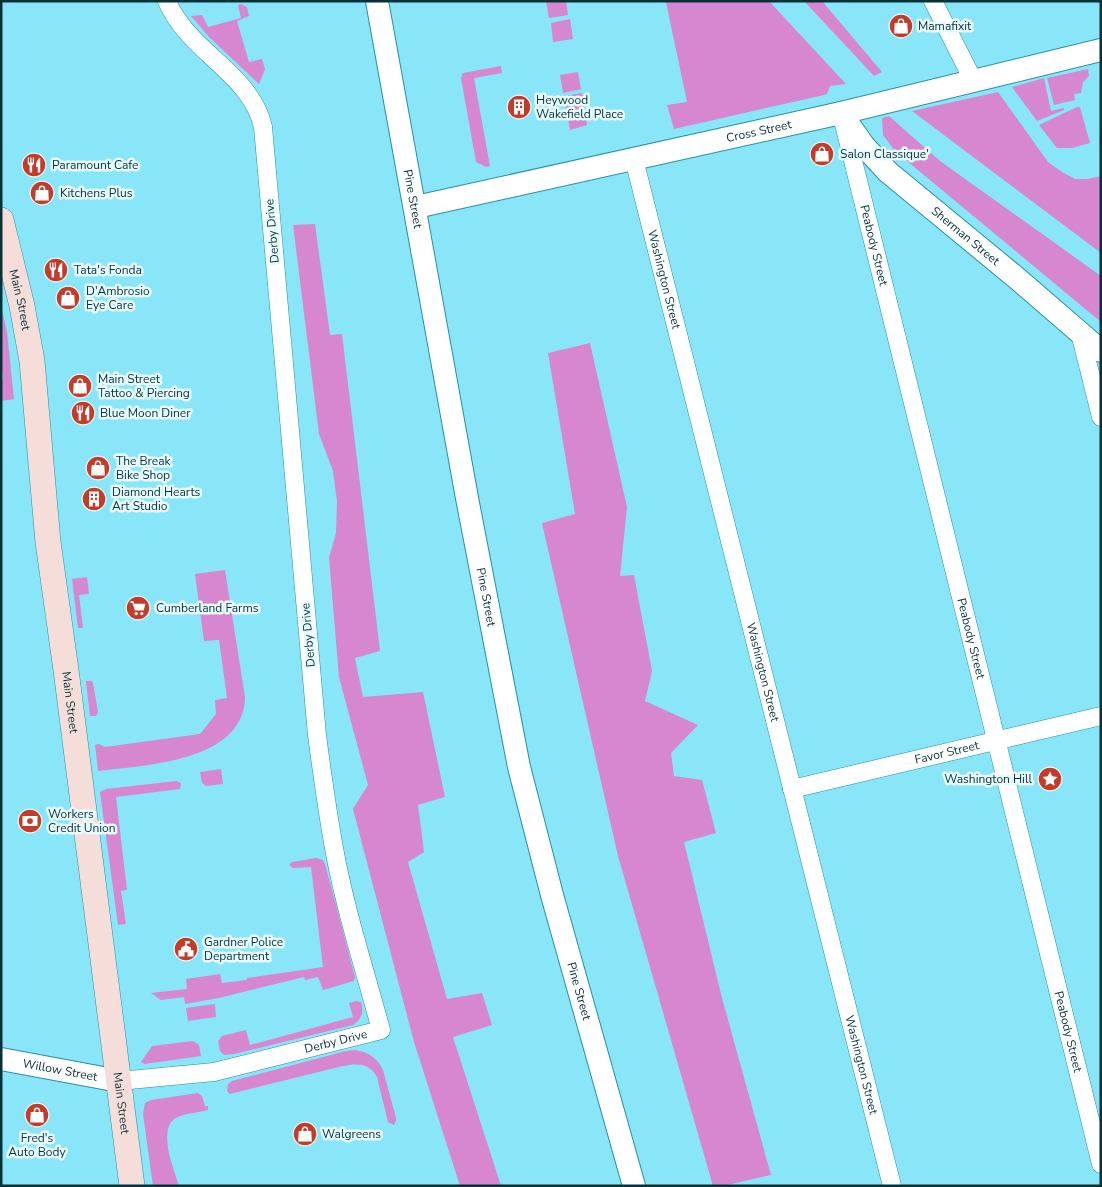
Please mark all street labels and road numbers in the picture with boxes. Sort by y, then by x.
street label: Cross Street [725,116,794,146]
street label: Pine Street [400,168,426,230]
street label: Derby Drive [261,198,283,264]
street label: Peabody Street [856,203,892,288]
street label: Sherman Street [928,203,1004,269]
street label: Washington Street [644,228,685,331]
street label: Main Street [5,268,34,332]
street label: Pine Street [473,566,500,629]
street label: Peabody Street [953,596,989,681]
street label: Derby Drive [297,602,319,668]
street label: Washington Street [743,621,783,724]
street label: Main Street [58,671,82,735]
street label: Favor Street [913,737,981,768]
street label: Pine Street [563,960,595,1023]
street label: Peabody Street [1051,989,1086,1074]
street label: Washington Street [841,1014,882,1117]
street label: Derby Drive [303,1026,369,1057]
street label: Willow Street [21,1055,99,1085]
street label: Main Street [110,1071,133,1136]

